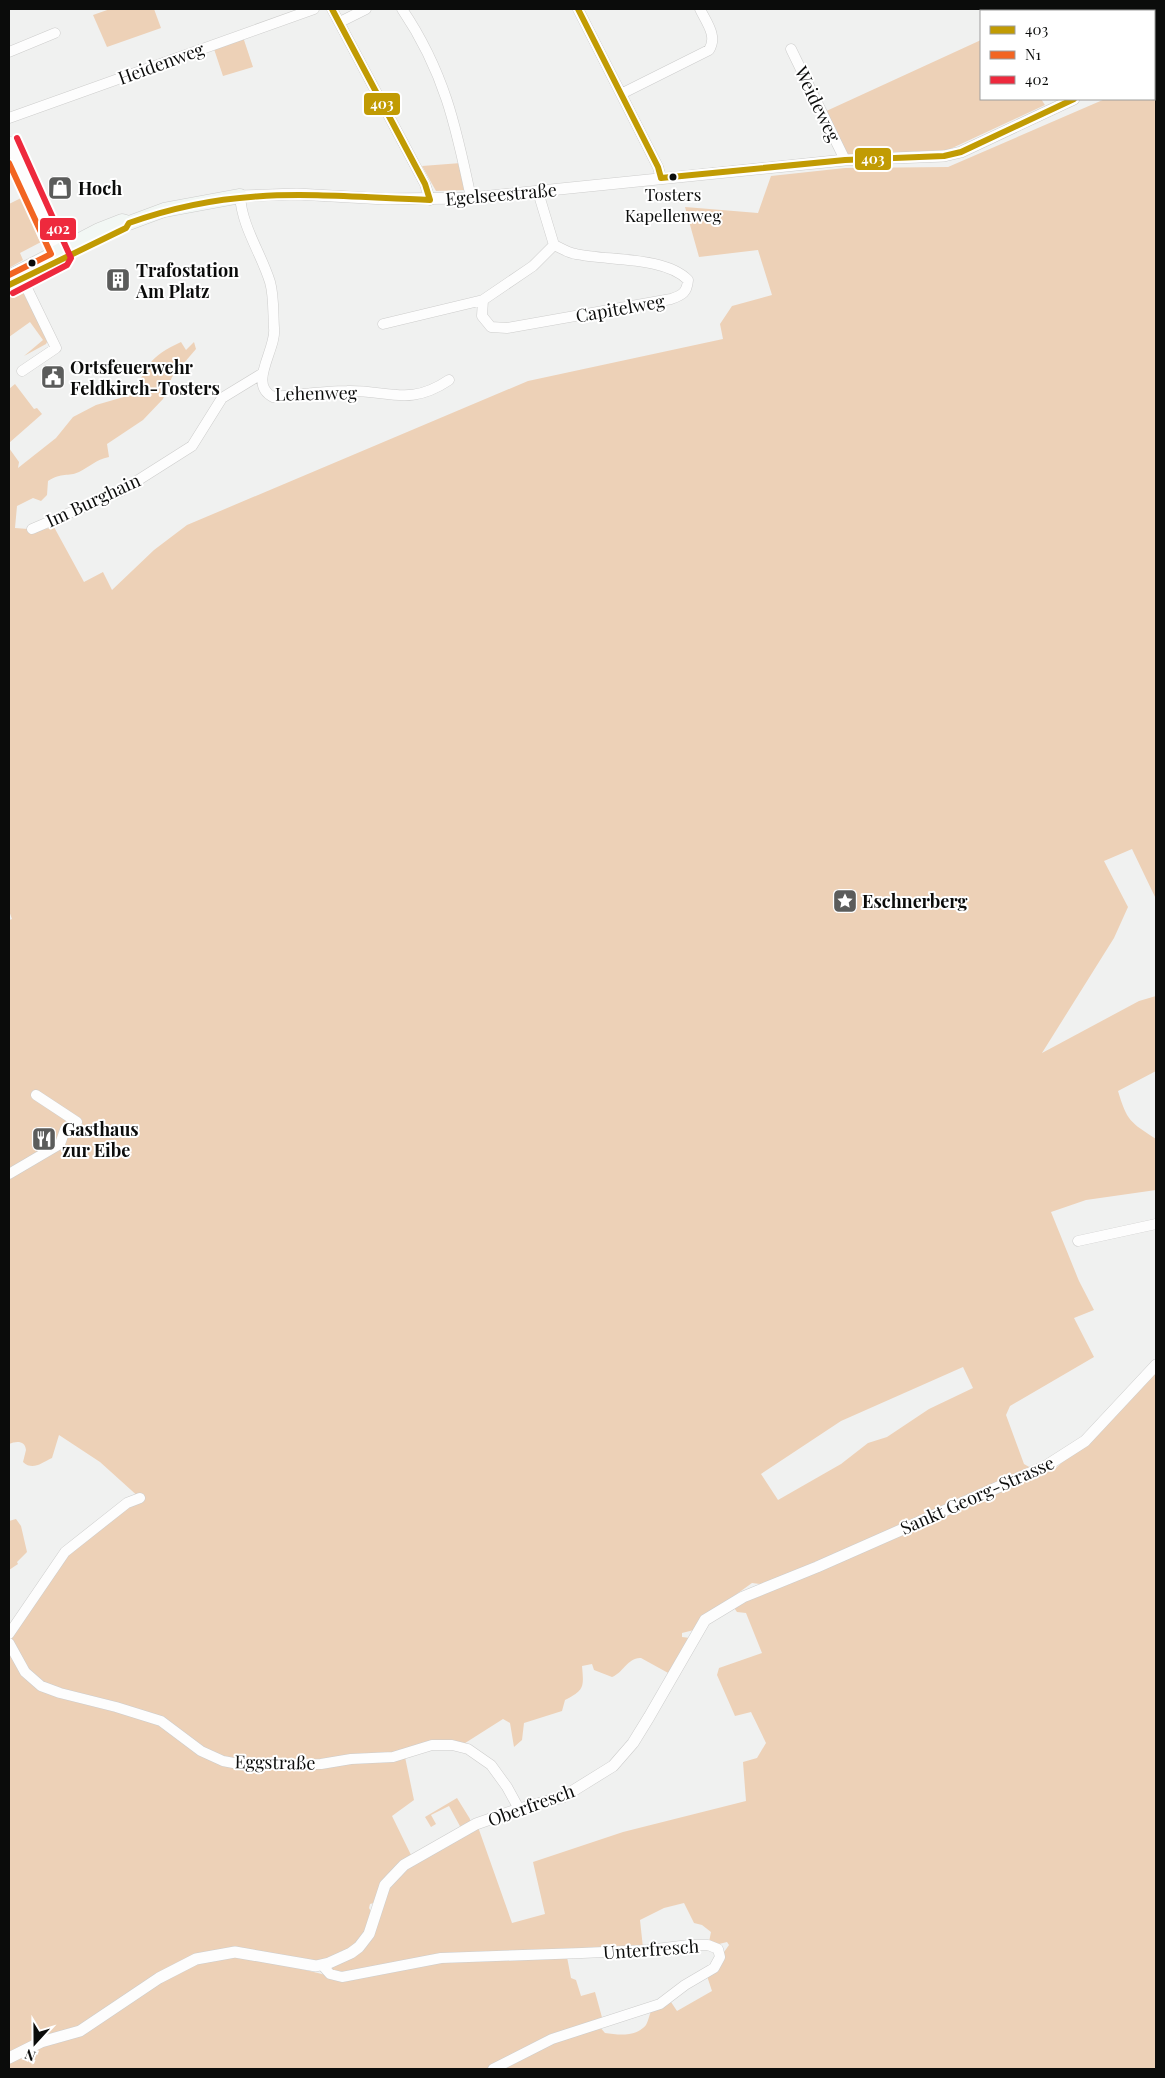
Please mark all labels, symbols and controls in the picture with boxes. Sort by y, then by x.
legend [980,10,1155,100]
text: 403 [1025,19,1048,39]
street label: Heidenweg [115,36,208,90]
text: N1 [1025,44,1042,64]
street label: Weideweg [789,61,847,146]
text: 402 [1025,69,1049,89]
line badge: 403 [363,92,401,116]
text: 403 [370,94,394,113]
line badge: 403 [854,147,892,171]
text: 403 [861,149,885,168]
marker: Tosters Kapellenweg [668,172,678,182]
shop icon: Hoch [47,175,73,201]
place label: Hoch [78,176,122,200]
street label: Egelseestraße [444,177,558,211]
place label: Tosters Kapellenweg [625,183,721,226]
line badge: 402 [39,217,77,241]
text: 402 [46,219,70,238]
unlabelled marker [27,258,37,268]
place label: Trafostation Am Platz [135,258,239,303]
building icon: Trafostation Am Platz [105,267,131,293]
street label: Capitelweg [574,288,667,328]
place label: Ortsfeuerwehr Feldkirch-Tosters [70,355,220,400]
public building icon: Ortsfeuerwehr Feldkirch-Tosters [40,364,66,390]
street label: Lehenweg [275,380,358,406]
street label: Im Burghain [42,468,144,532]
place icon: Eschnerberg [832,888,858,914]
place label: Eschnerberg [862,889,968,913]
place label: Gasthaus zur Eibe [62,1117,139,1162]
restaurant icon: Gasthaus zur Eibe [31,1126,57,1152]
street label: Sankt Georg-Strasse [896,1450,1058,1540]
street label: Eggstraße [234,1749,316,1775]
street label: Oberfresch [484,1778,578,1832]
street label: Unterfresch [602,1934,700,1964]
north arrow [10,2018,60,2068]
text: N [22,2045,38,2066]

